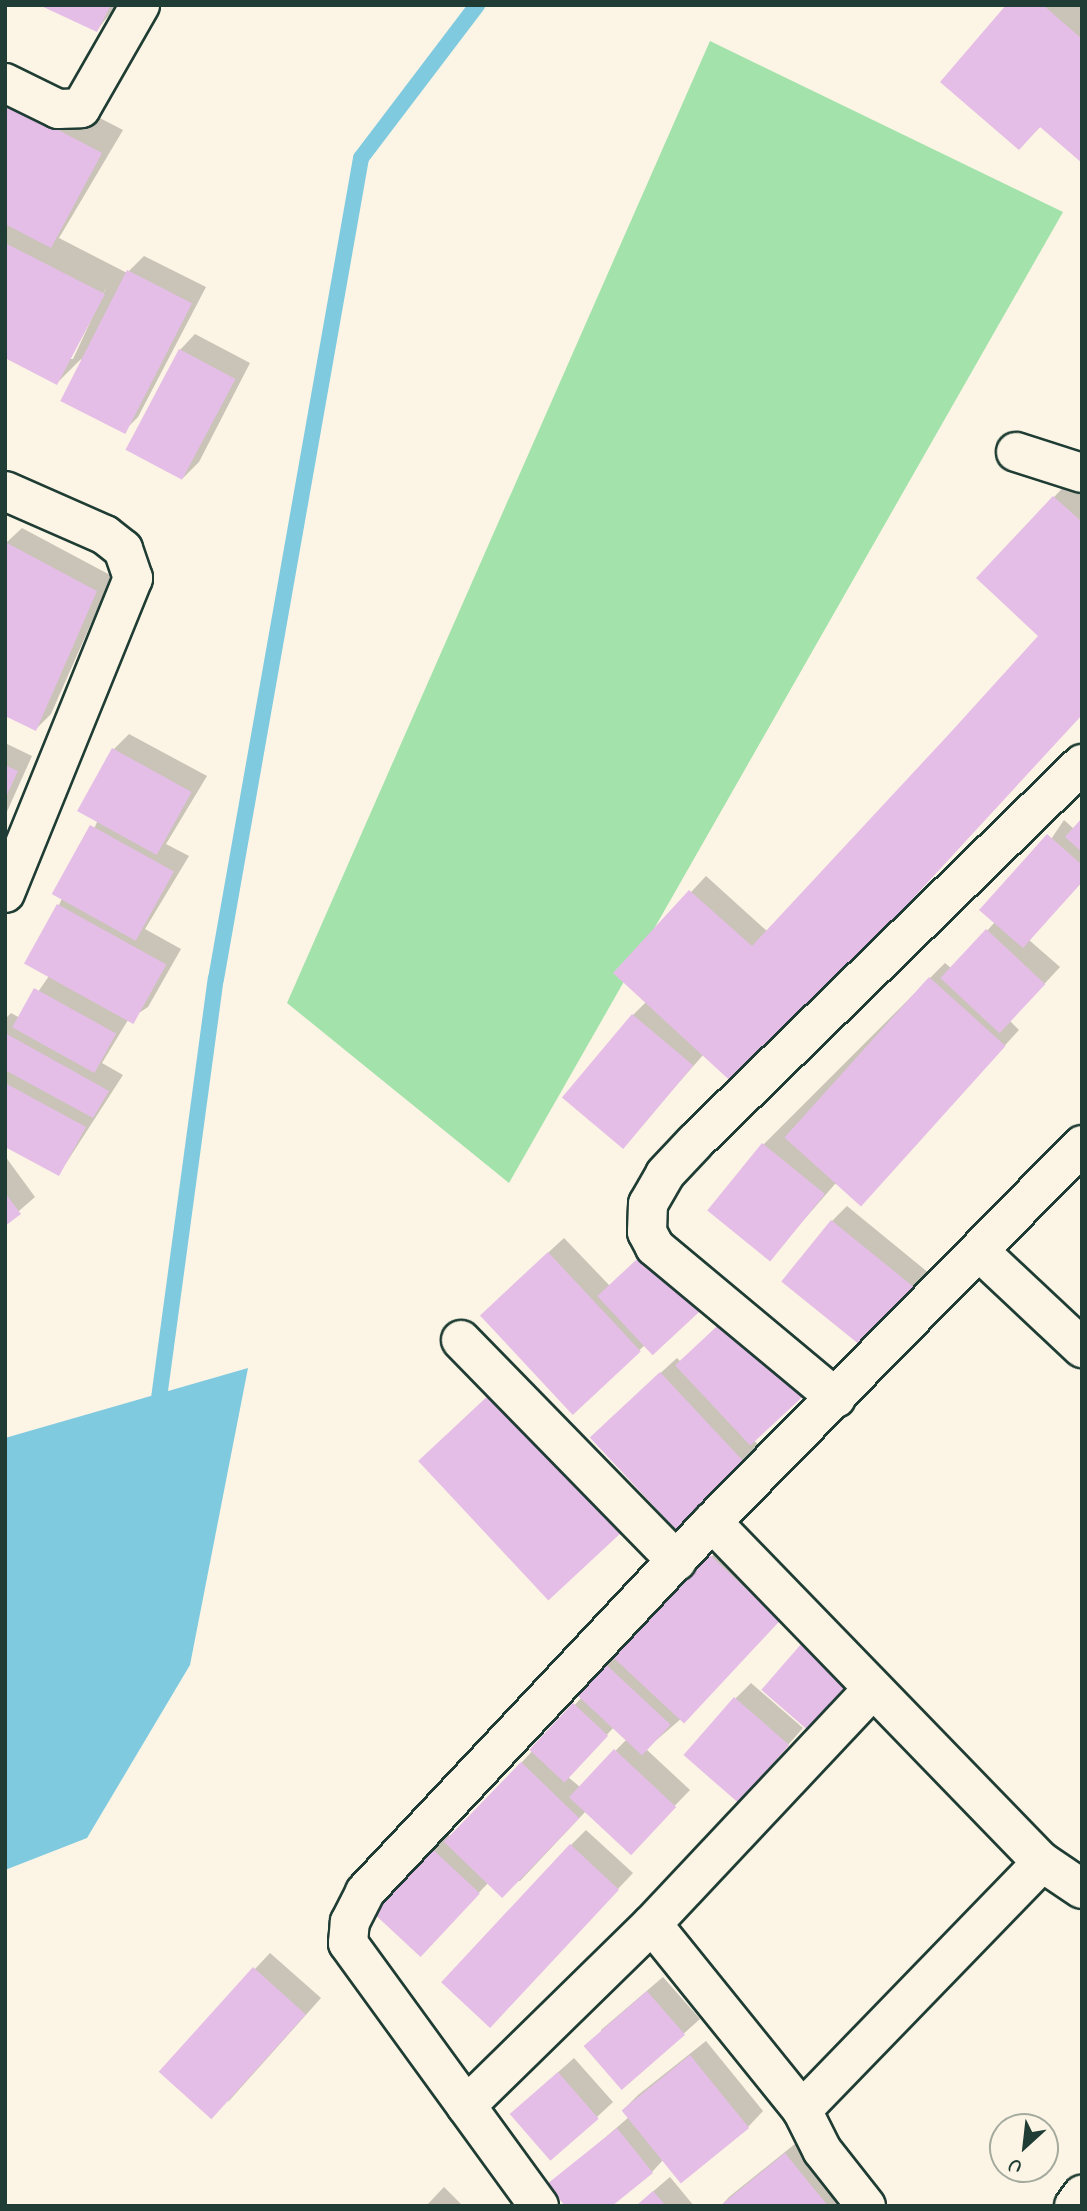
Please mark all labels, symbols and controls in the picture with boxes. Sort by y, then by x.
north arrow [989,2113,1059,2183]
text: U [1004,2151,1026,2179]

